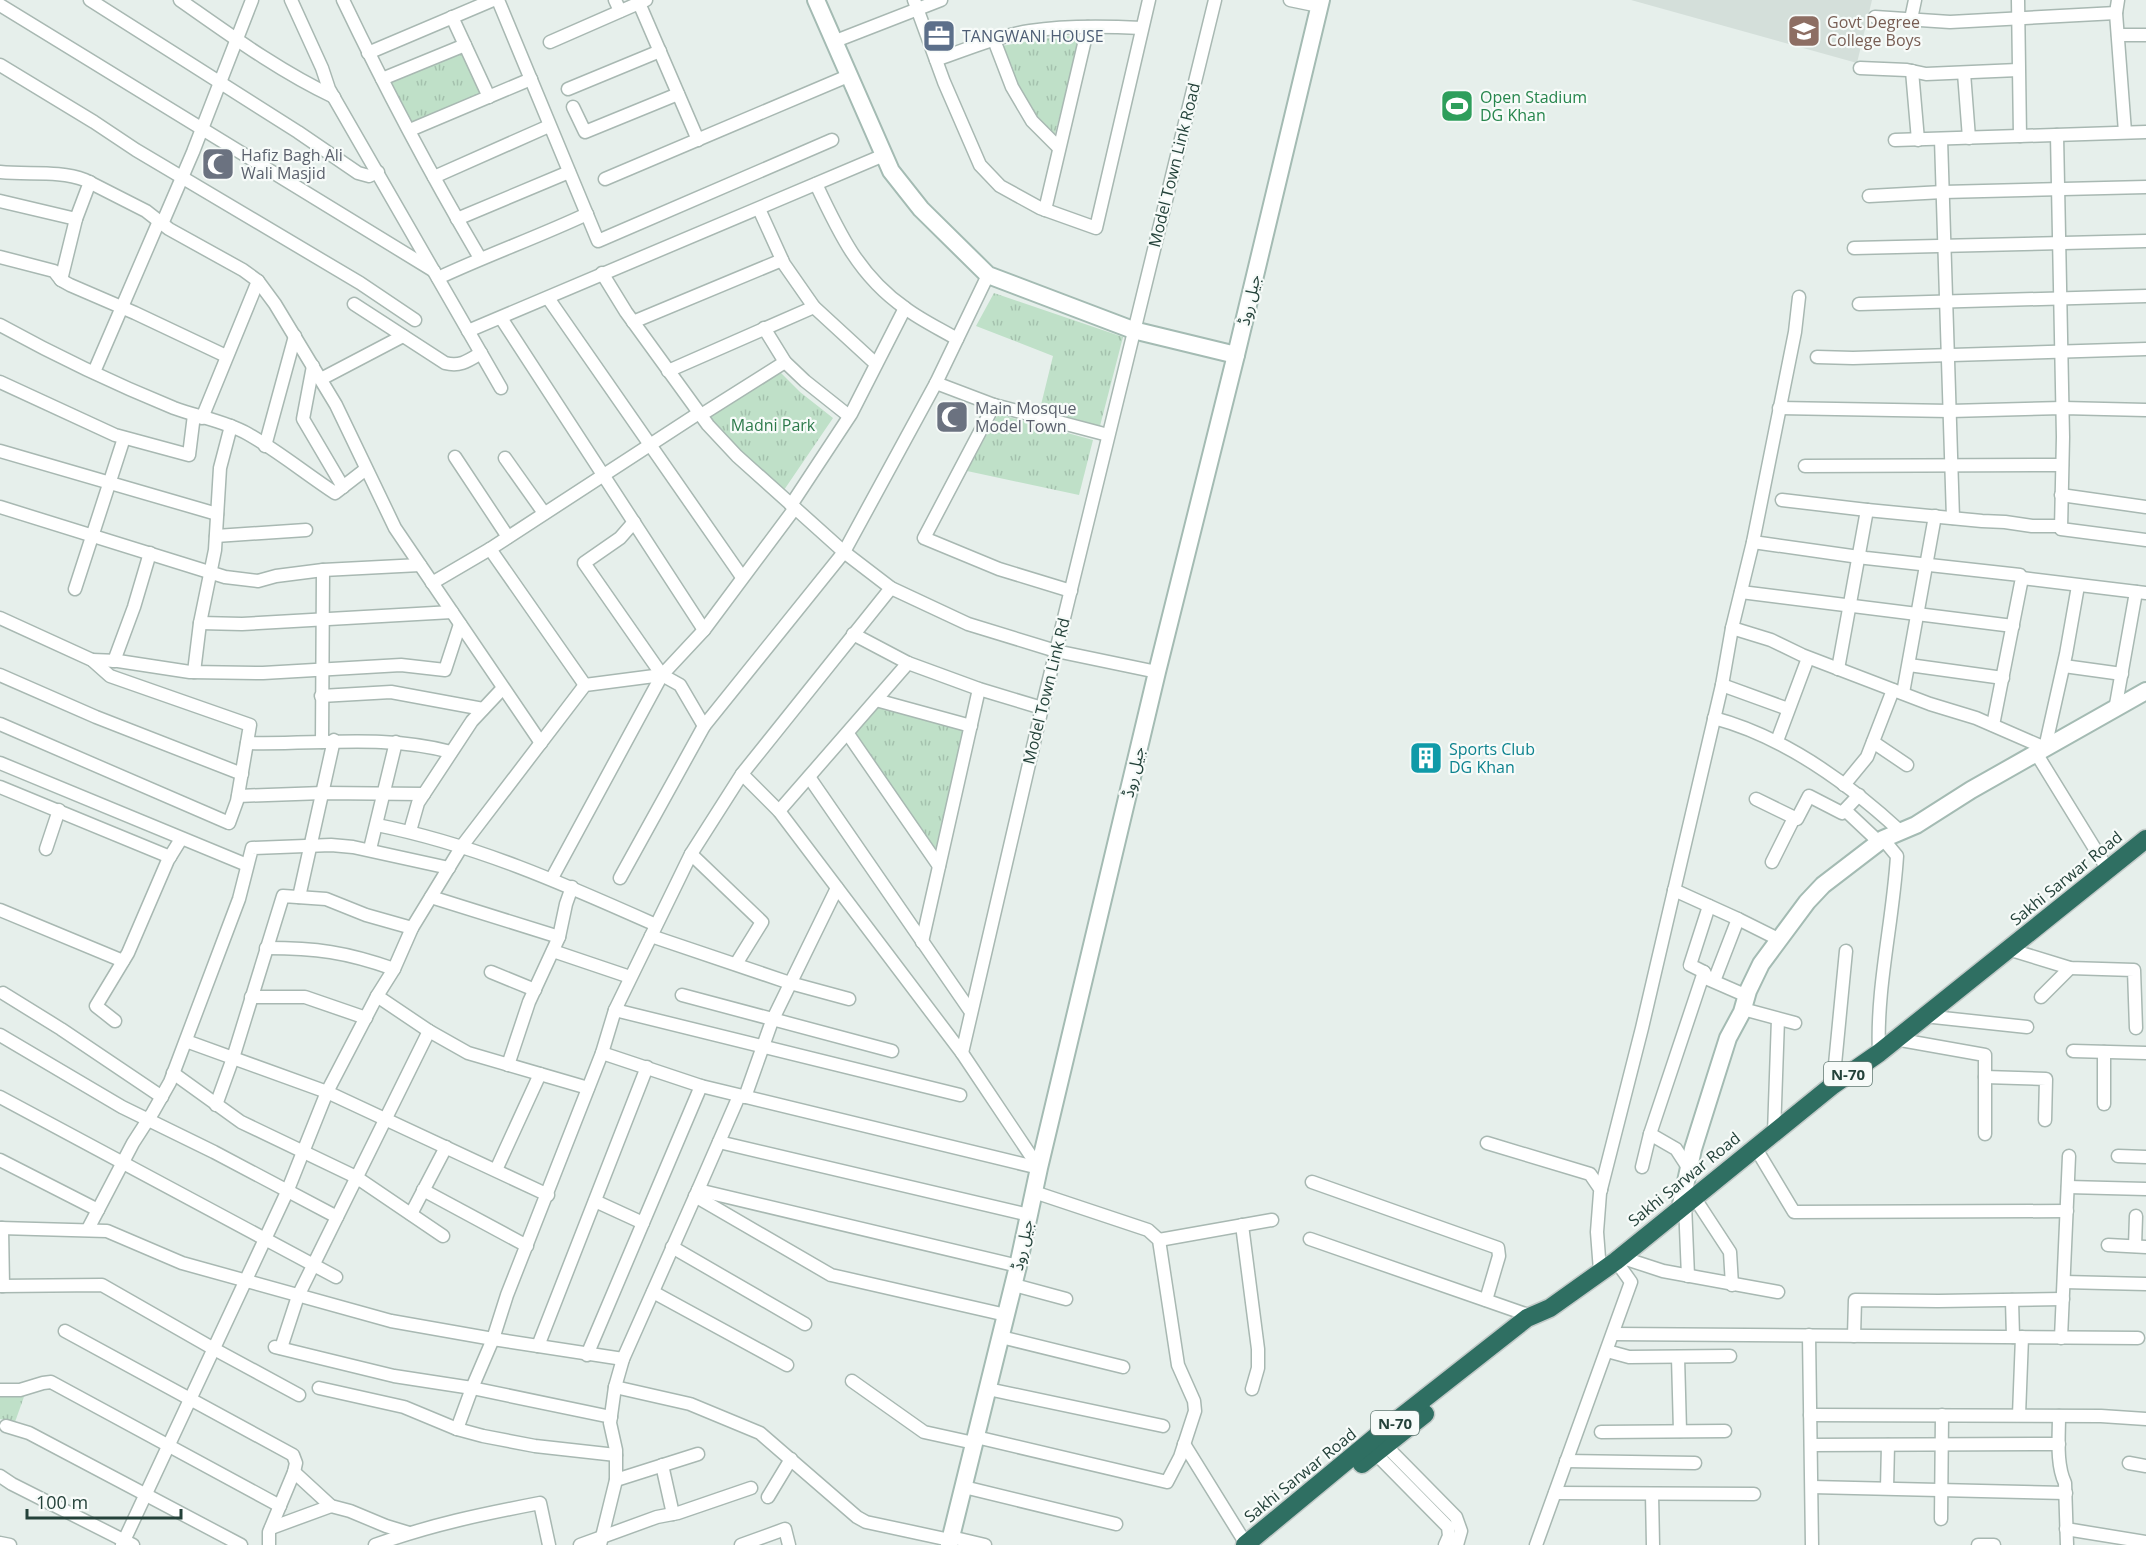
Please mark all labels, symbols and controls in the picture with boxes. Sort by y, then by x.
place label: Govt Degree College Boys [1827,11,1921,51]
school or university icon: Govt Degree College Boys [1786,13,1822,49]
office icon: TANGWANI HOUSE [921,18,957,54]
place label: TANGWANI HOUSE [962,25,1104,47]
street label: Model Town Link Road [1143,80,1205,250]
place label: Open Stadium DG Khan [1480,86,1587,126]
sports icon: Open Stadium DG Khan [1439,88,1475,124]
place label: Hafiz Bagh Ali Wali Masjid [241,144,343,184]
mosque icon: Hafiz Bagh Ali Wali Masjid [200,146,236,182]
street label: جیل روڈ [1232,272,1266,328]
place label: Main Mosque Model Town [975,397,1077,437]
mosque icon: Main Mosque Model Town [934,399,970,435]
park label: Madni Park [731,414,816,436]
street label: Model Town Link Rd [1017,615,1075,767]
place label: Sports Club DG Khan [1449,738,1535,778]
building icon: Sports Club DG Khan [1408,740,1444,776]
street label: جیل روڈ [1116,744,1150,800]
street label: Sakhi Sarwar Road [2005,826,2127,930]
road number: N-70 [1824,1062,1872,1086]
street label: Sakhi Sarwar Road [1623,1127,1745,1231]
street label: جیل روڈ [1006,1217,1038,1273]
road number: N-70 [1371,1411,1419,1435]
street label: Sakhi Sarwar Road [1239,1423,1361,1527]
scale bar [27,1482,182,1520]
text: 100 m [36,1490,88,1514]

